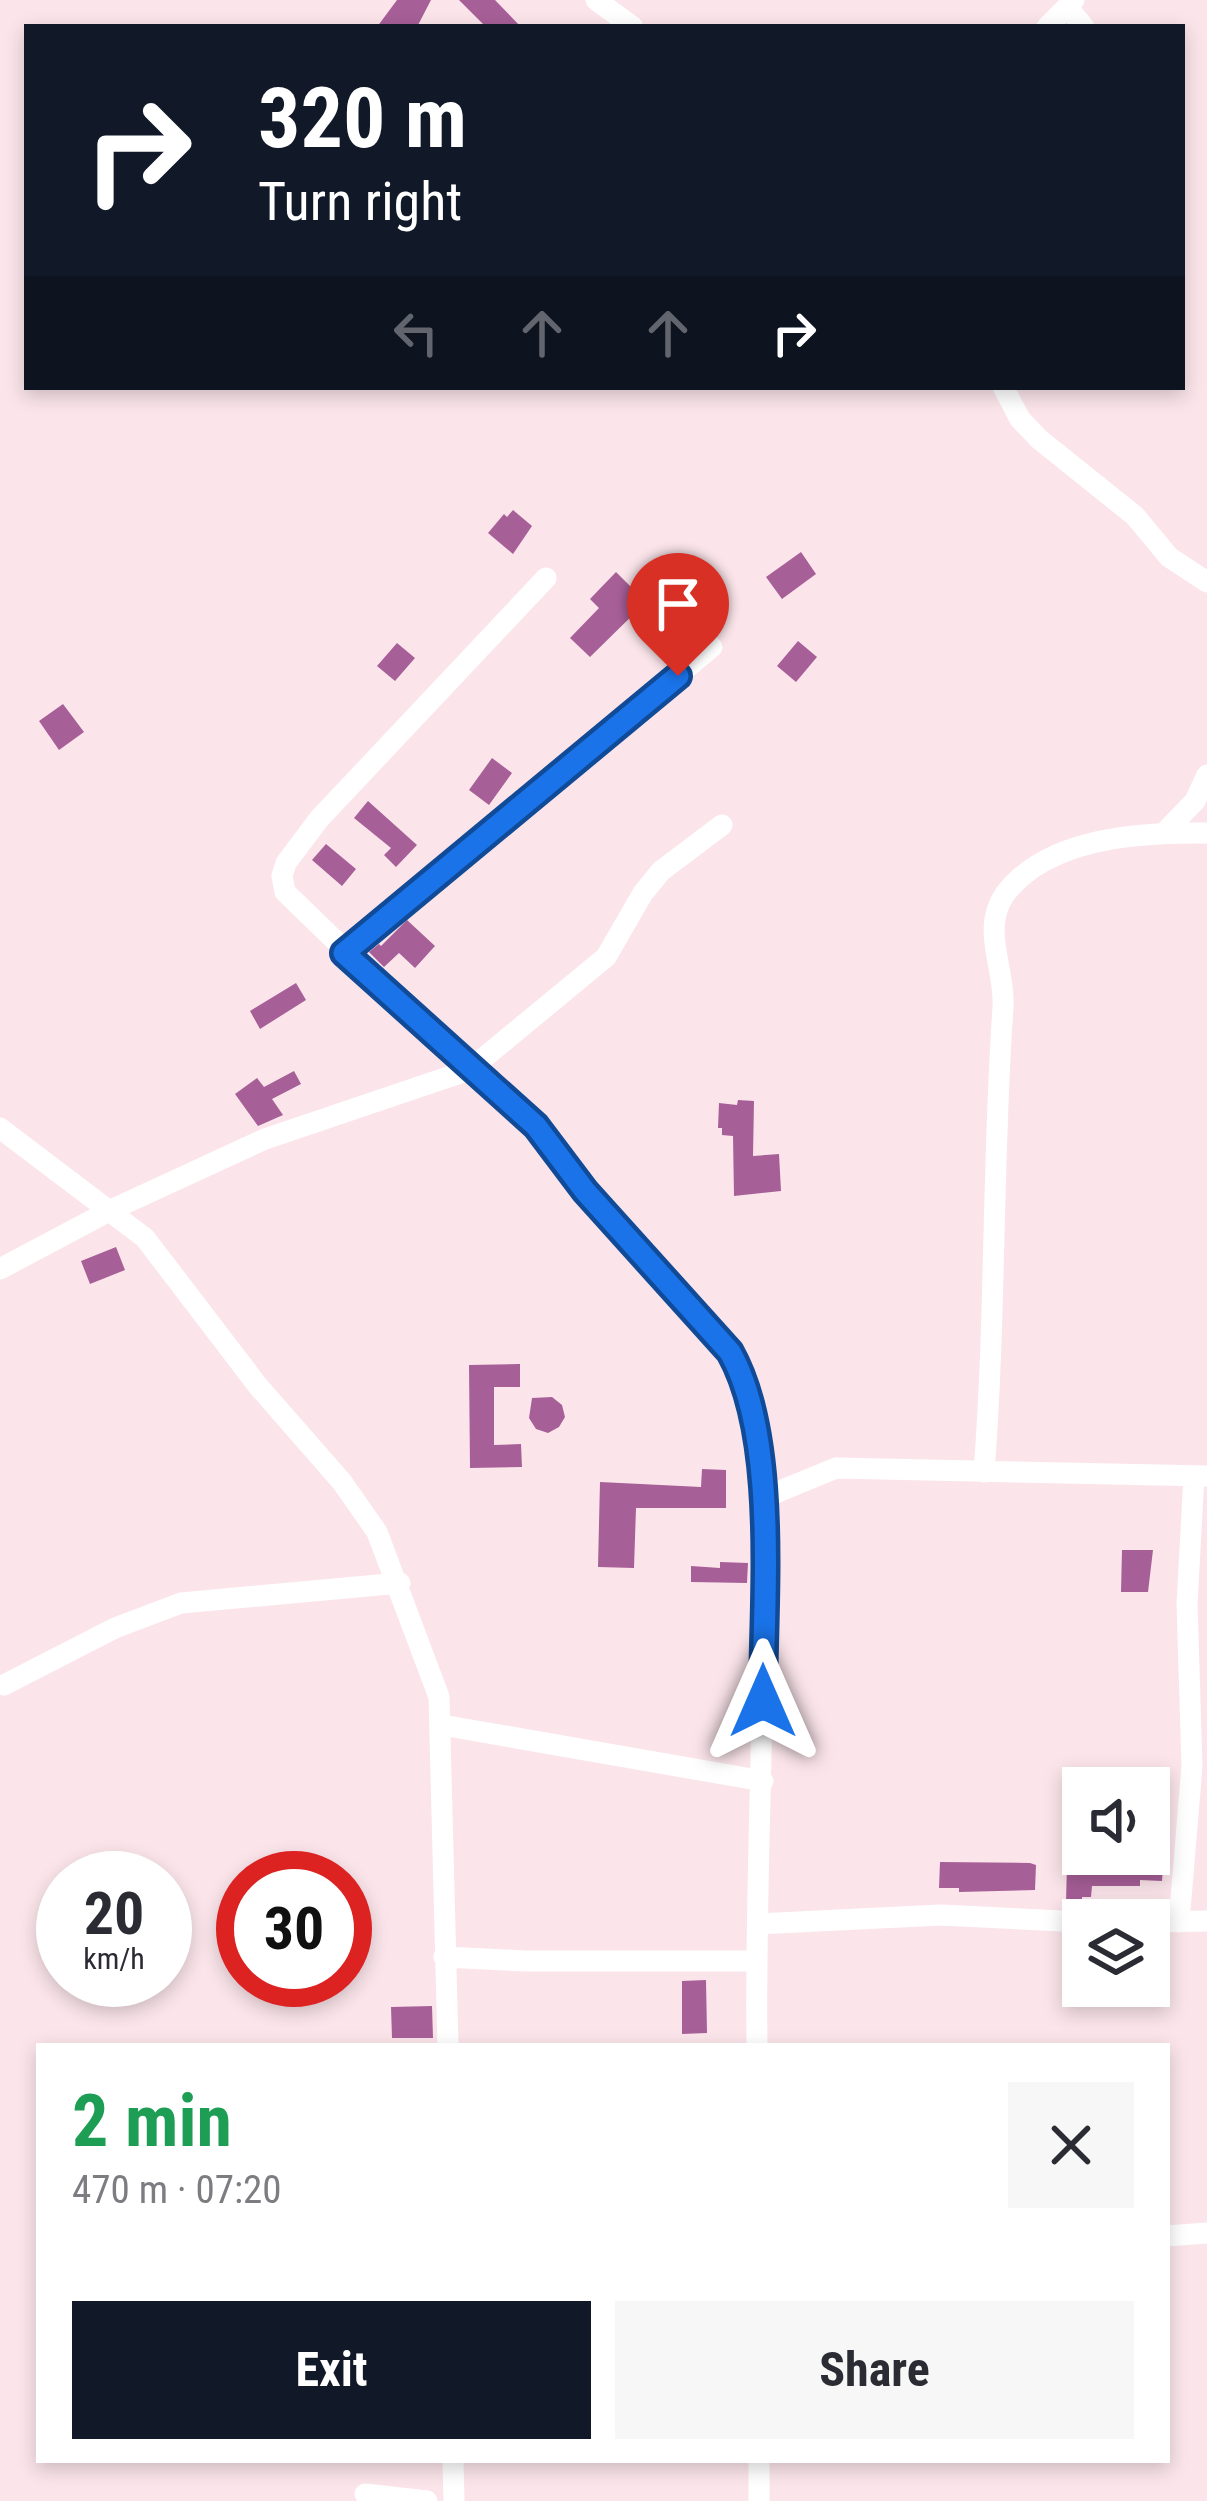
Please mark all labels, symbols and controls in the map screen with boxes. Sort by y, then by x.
text: 320 m [258,69,467,168]
icon: right [60,72,216,228]
text: Turn right [258,170,462,233]
icon: left [383,300,449,366]
icon: ahead [509,300,575,366]
icon: ahead [635,300,701,366]
icon: right [761,300,827,366]
pin [627,553,729,676]
icon: arrive [645,571,711,637]
position arrow [700,1638,826,1764]
map controls [1062,1767,1170,2007]
button: sound [1062,1767,1170,1875]
speed limit sign: 30 [216,1851,372,2007]
text: 20 [84,1878,144,1949]
button: layers [1062,1899,1170,2007]
text: km/h [83,1941,145,1976]
text: 2 min [72,2079,232,2164]
button: close [1008,2082,1134,2208]
text: 470 m · 07:20 [72,2167,282,2213]
button: Exit [72,2301,591,2439]
button: Share [615,2301,1134,2439]

